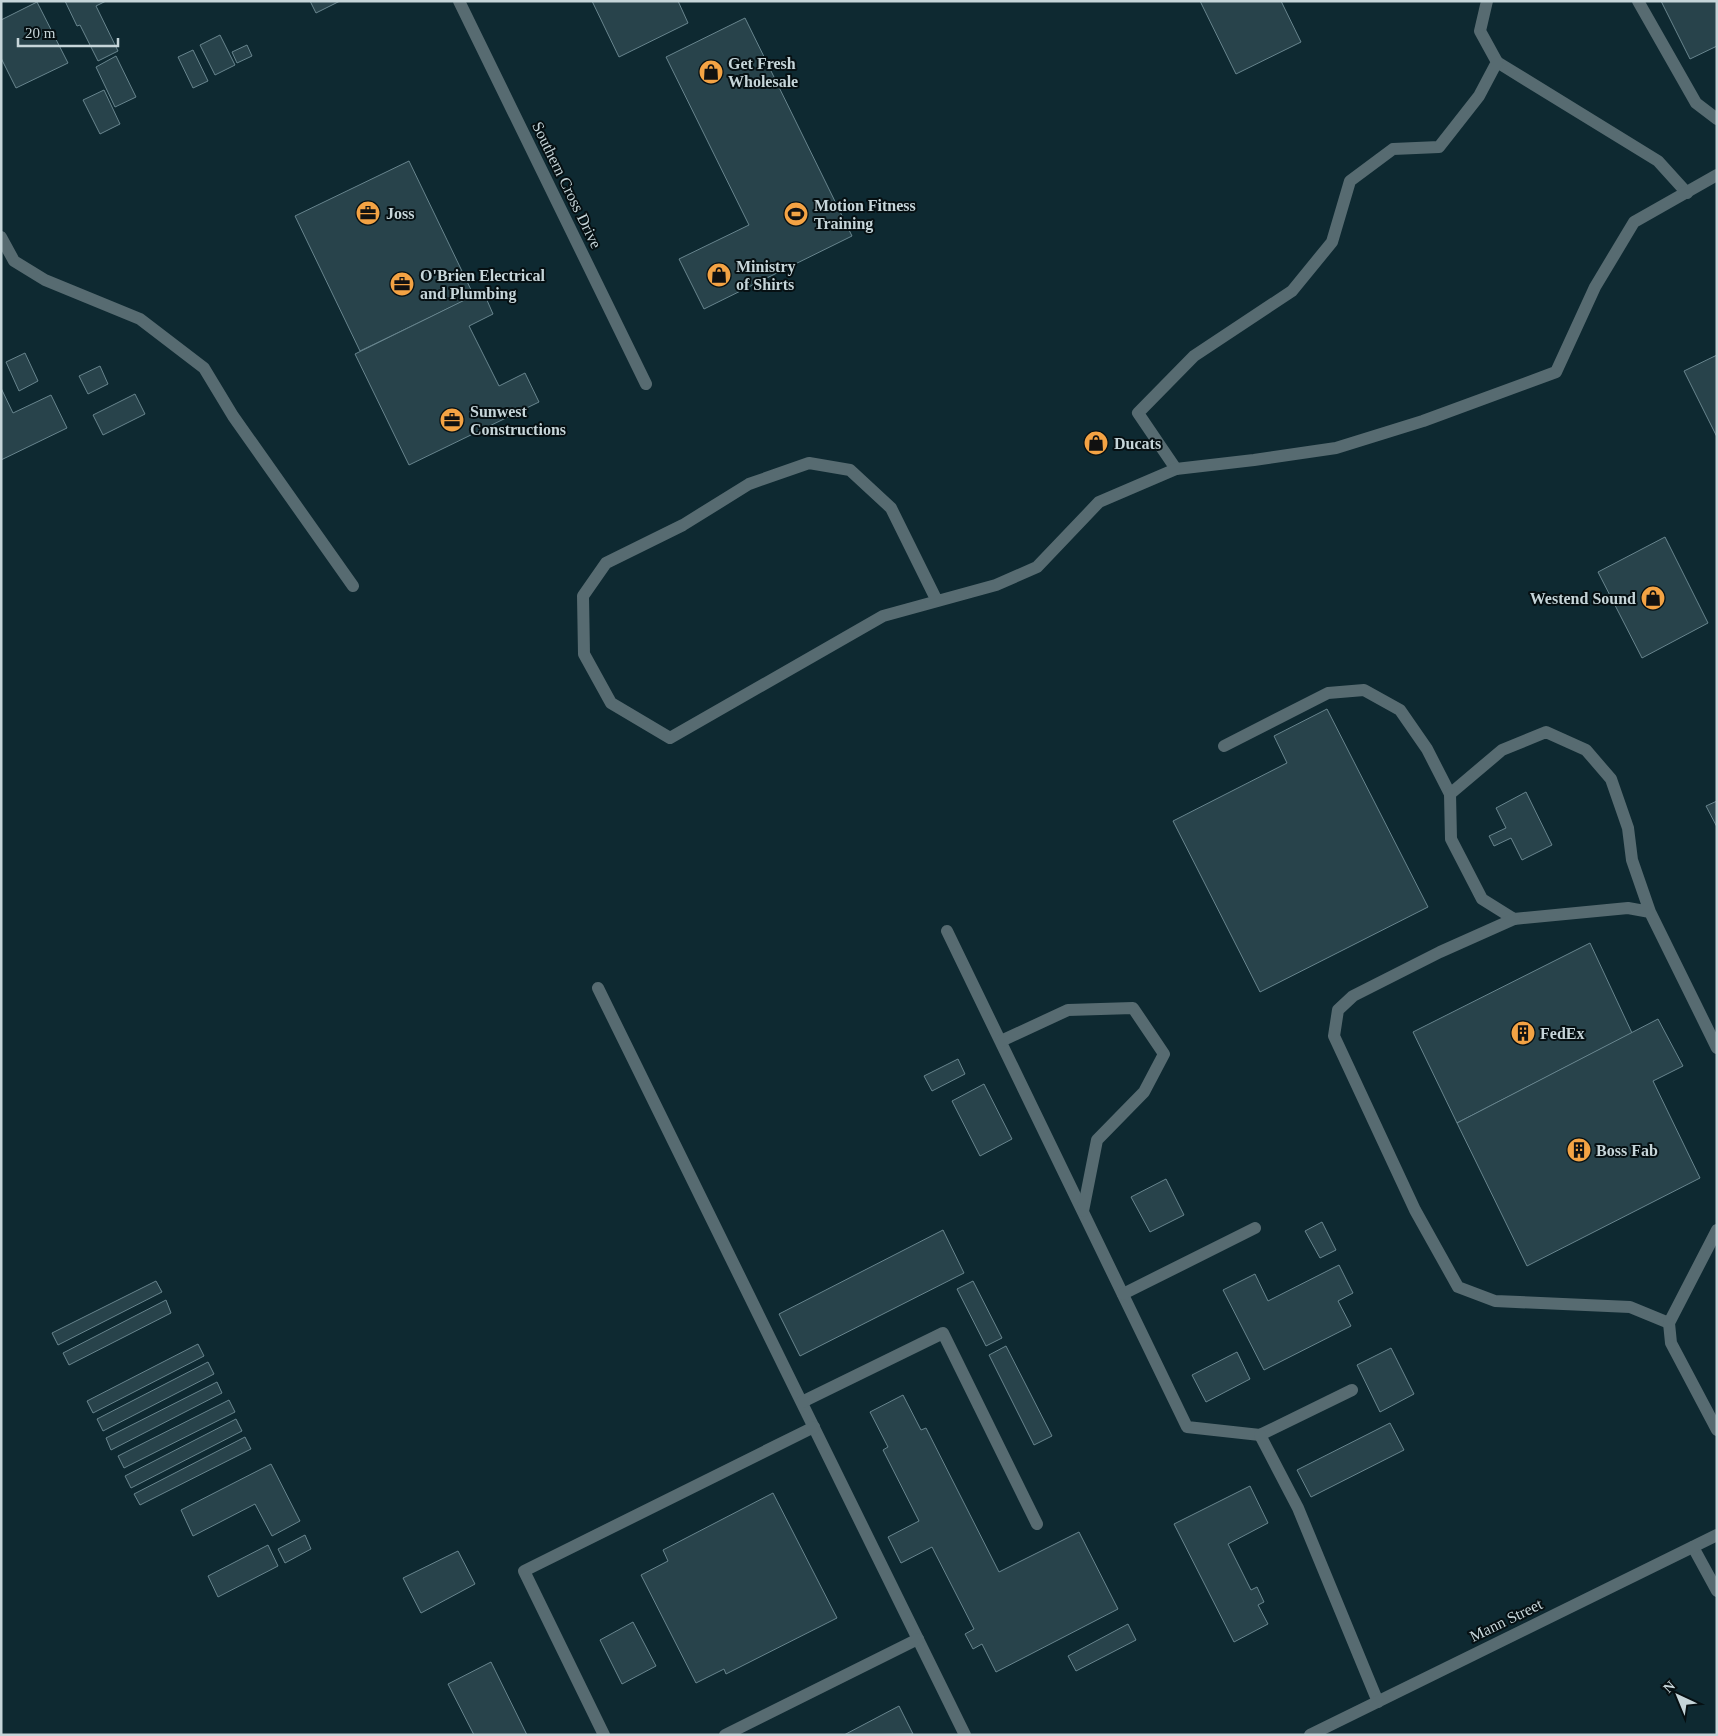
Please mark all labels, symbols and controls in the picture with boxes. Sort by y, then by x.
scale bar [18,15,118,47]
text: 20 m [25,25,56,41]
place label: Get Fresh Wholesale [728,55,798,90]
shop icon: Get Fresh Wholesale [698,59,724,85]
street label: Southern Cross Drive [529,119,605,251]
place label: Motion Fitness Training [814,197,916,233]
office icon: Joss [355,200,381,226]
sports icon: Motion Fitness Training [783,201,809,227]
place label: Joss [386,205,414,222]
place label: Ministry of Shirts [736,258,796,293]
shop icon: Ministry of Shirts [706,262,732,288]
place label: O'Brien Electrical and Plumbing [420,267,545,303]
office icon: O'Brien Electrical and Plumbing [389,271,415,297]
place label: Sunwest Constructions [470,403,566,438]
office icon: Sunwest Constructions [439,407,465,433]
shop icon: Ducats [1083,430,1109,456]
place label: Ducats [1114,435,1161,452]
shop icon: Westend Sound [1640,585,1666,611]
place label: Westend Sound [1530,590,1636,607]
building icon: FedEx [1510,1020,1536,1046]
place label: FedEx [1540,1025,1584,1042]
building icon: Boss Fab [1566,1137,1592,1163]
place label: Boss Fab [1596,1142,1658,1159]
street label: Mann Street [1467,1595,1546,1645]
north arrow [1653,1671,1703,1721]
text: N [1660,1678,1678,1696]

